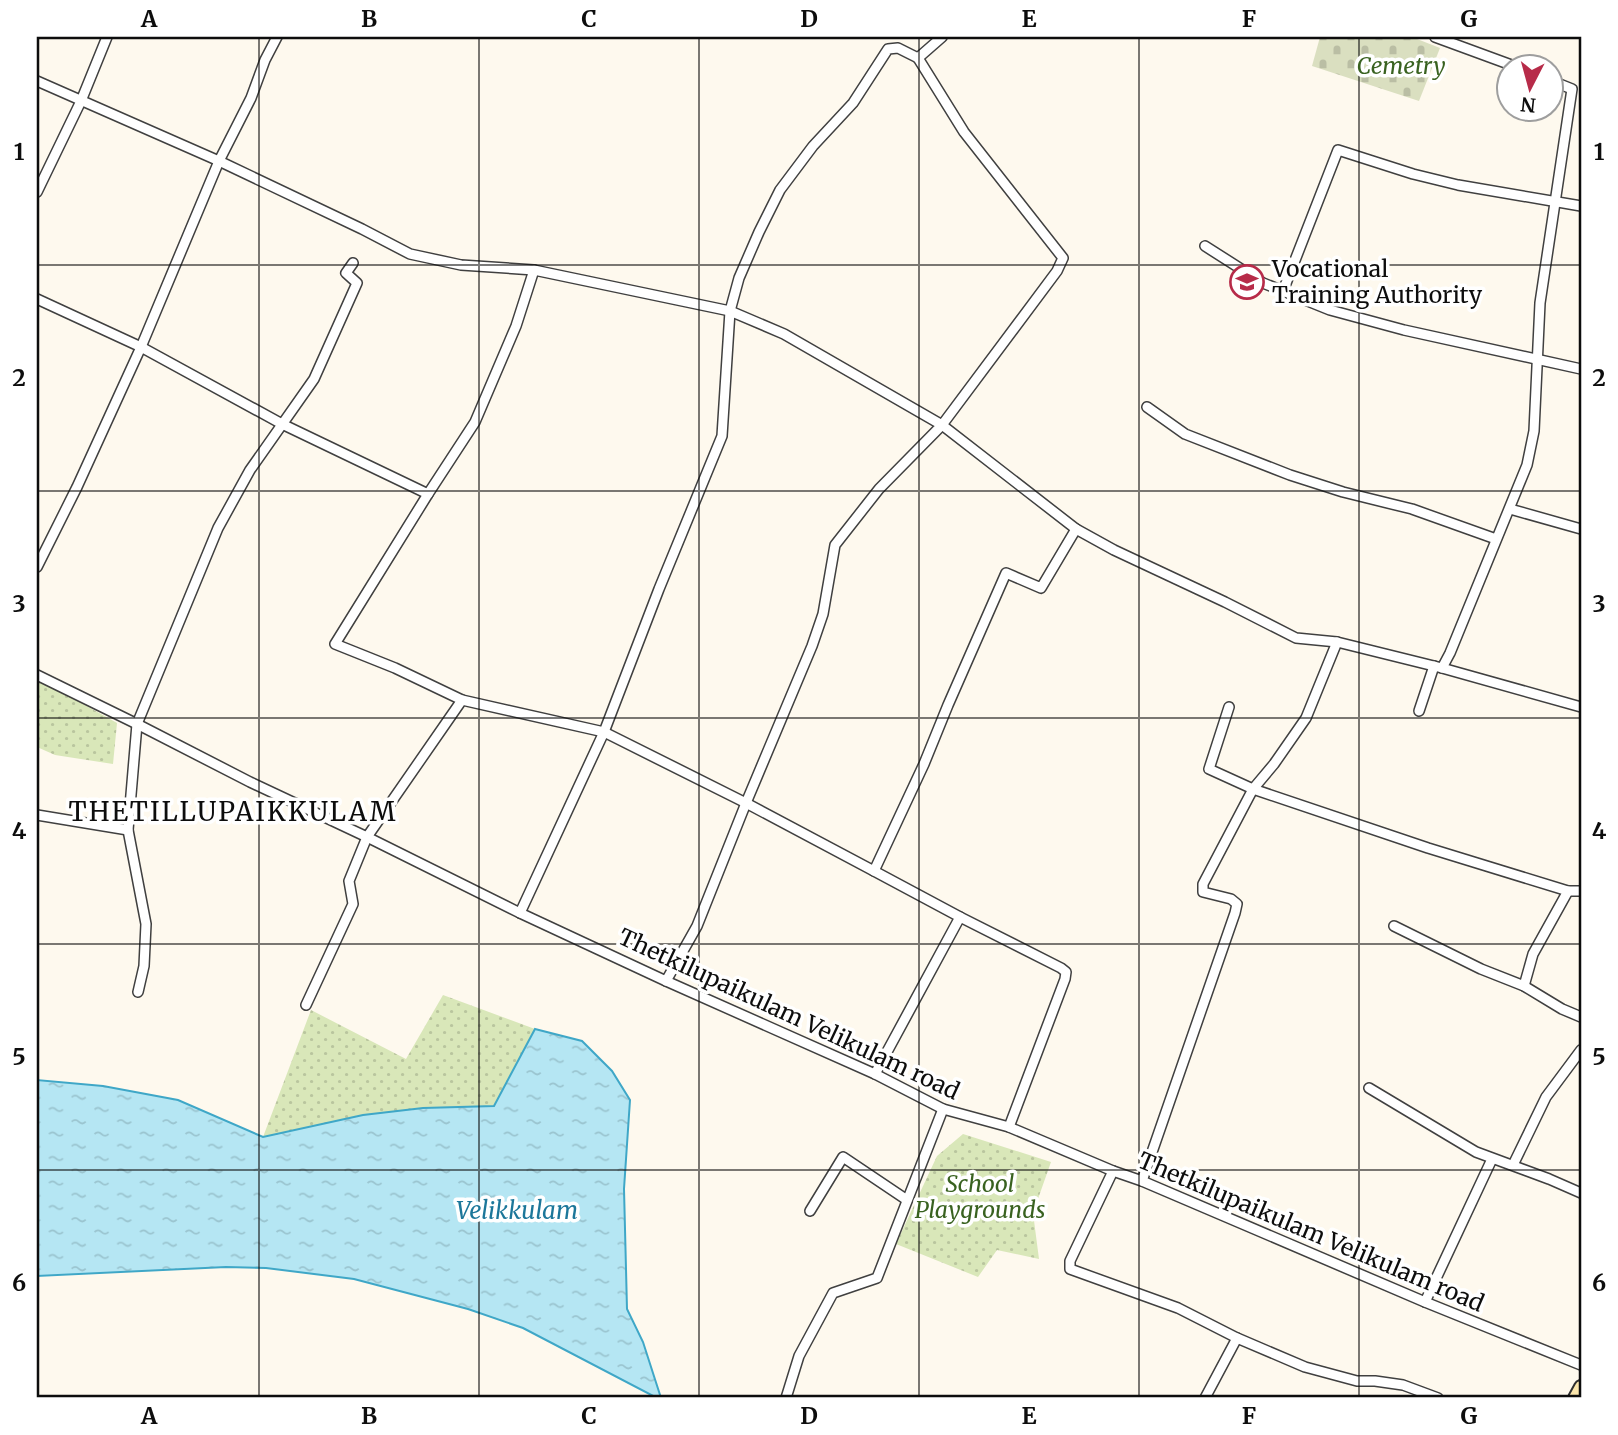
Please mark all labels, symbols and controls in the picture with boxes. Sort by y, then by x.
text: A [140,4,158,33]
text: B [361,4,377,33]
text: C [581,4,597,33]
text: D [800,4,818,33]
text: E [1021,4,1037,33]
text: F [1242,4,1256,33]
text: G [1461,4,1478,33]
park label: Cemetry [1356,51,1446,80]
north arrow [1496,52,1566,122]
text: N [1520,92,1537,118]
text: 1 [14,137,25,166]
text: 1 [1594,137,1605,166]
place label: Vocational Training Authority [1271,254,1483,309]
school or university icon: Vocational Training Authority [1228,263,1266,301]
text: 2 [12,363,26,392]
text: 2 [1592,363,1606,392]
text: 3 [12,589,26,618]
text: 3 [1592,589,1606,618]
district label: THETILLUPAIKKULAM [69,795,397,828]
text: 4 [12,816,27,845]
text: 4 [1592,816,1607,845]
street label: Thetkilupaikulam Velikulam road [614,922,964,1106]
text: 5 [12,1042,26,1071]
text: 5 [1592,1042,1606,1071]
street label: Thetkilupaikulam Velikulam road [1134,1145,1489,1318]
park label: School Playgrounds [915,1169,1045,1224]
water label: Velikkulam [456,1195,578,1226]
text: 6 [12,1268,26,1297]
text: 6 [1592,1268,1606,1297]
text: A [140,1401,158,1430]
text: B [361,1401,377,1430]
text: C [581,1401,597,1430]
text: D [800,1401,818,1430]
text: E [1021,1401,1037,1430]
text: F [1242,1401,1256,1430]
text: G [1461,1401,1478,1430]

